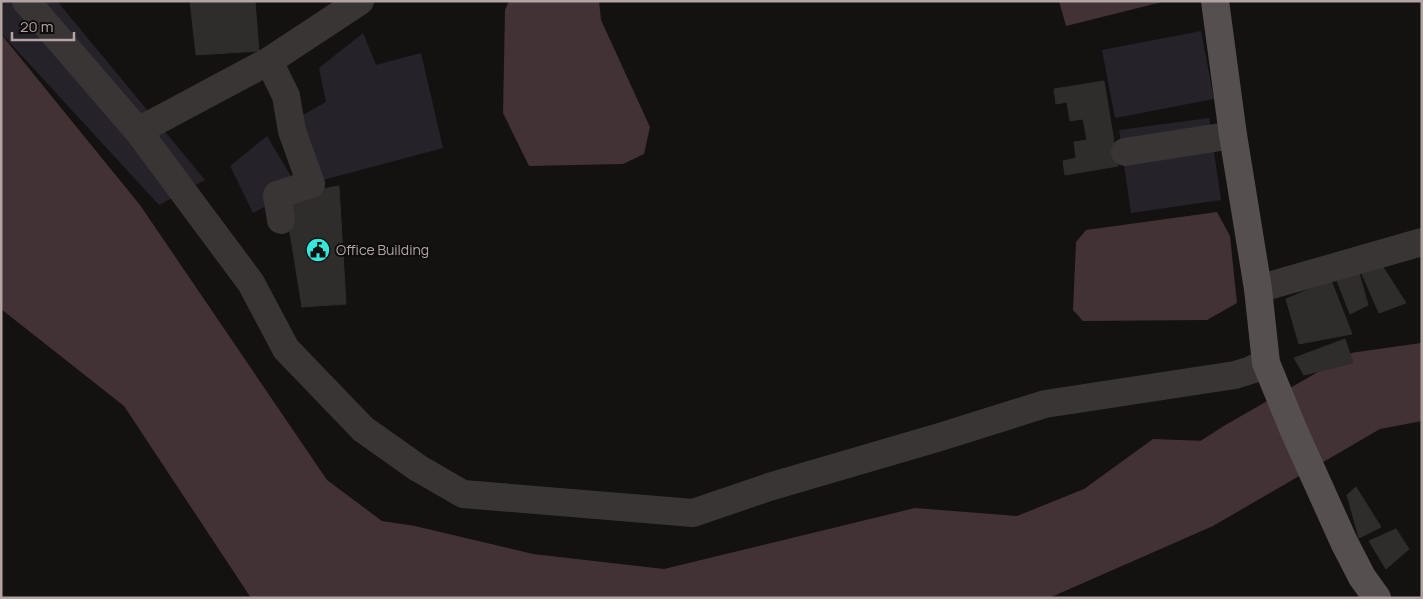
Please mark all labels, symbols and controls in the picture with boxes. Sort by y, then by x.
scale bar [12,10,75,42]
text: 20 m [20,16,53,37]
public building icon: Office Building [305,237,331,263]
place label: Office Building [336,240,429,259]

